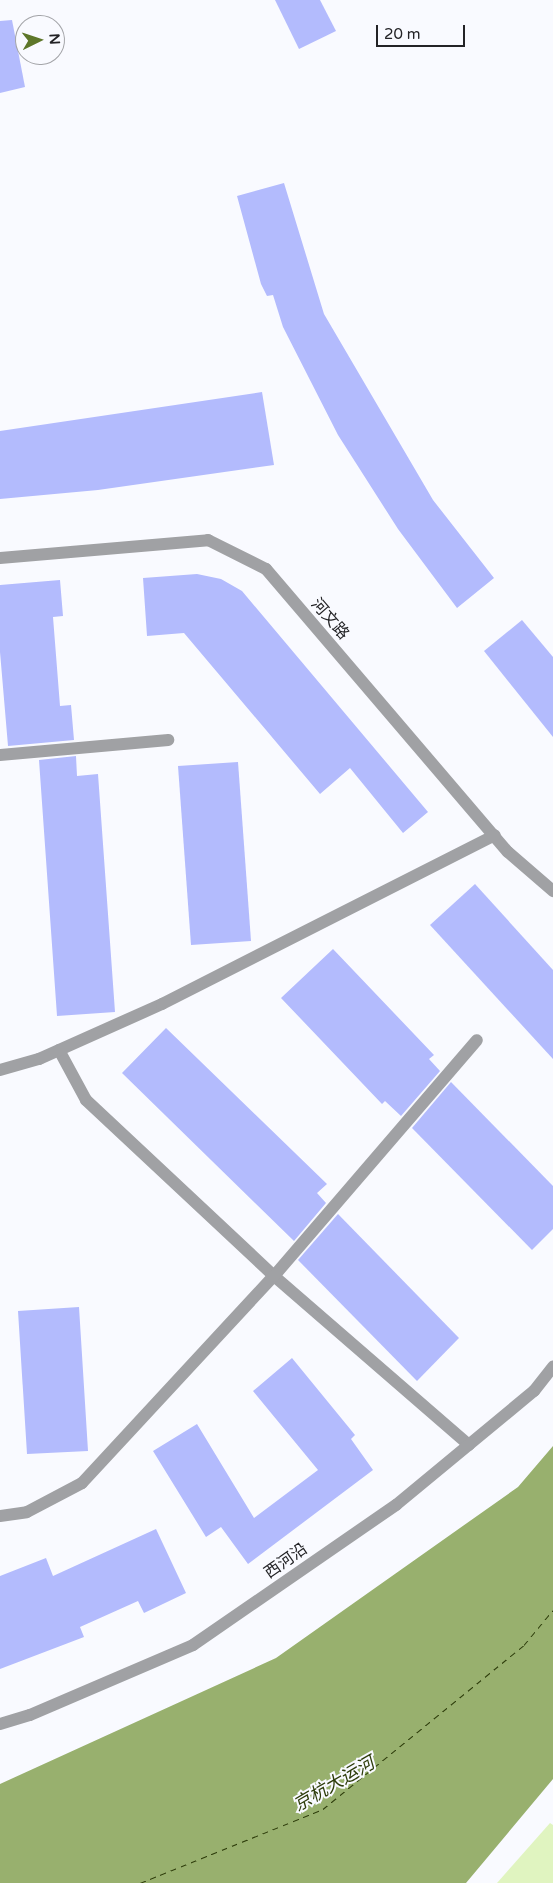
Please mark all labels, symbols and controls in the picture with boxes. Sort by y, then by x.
north arrow [15,15,65,65]
scale bar [378,15,467,47]
text: 20 m [384,25,421,43]
text: N [46,33,63,45]
street label: 河文路 [307,595,353,643]
street label: 西河沿 [261,1539,311,1583]
water label: 京杭大运河 [290,1752,378,1816]

